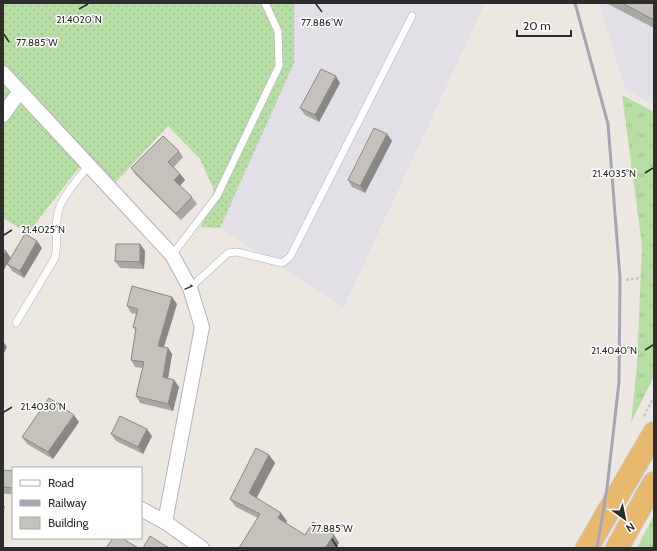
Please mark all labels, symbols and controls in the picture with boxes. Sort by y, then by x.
scale bar [517,12,571,38]
text: 21.4020°N [56,13,102,26]
text: 77.886°W [301,16,343,29]
text: 20 m [523,18,551,33]
text: 77.885°W [16,36,58,49]
text: 21.4035°N [592,167,636,180]
text: 21.4025°N [21,223,65,236]
street label: 1 [181,282,197,292]
text: 21.4040°N [591,344,637,357]
text: 21.4030°N [20,400,66,413]
legend [12,467,142,539]
text: Road [48,475,74,490]
text: Railway [48,495,86,510]
north arrow [605,499,645,539]
text: Building [48,515,90,530]
text: N [623,519,638,535]
text: 77.885°W [311,522,353,535]

